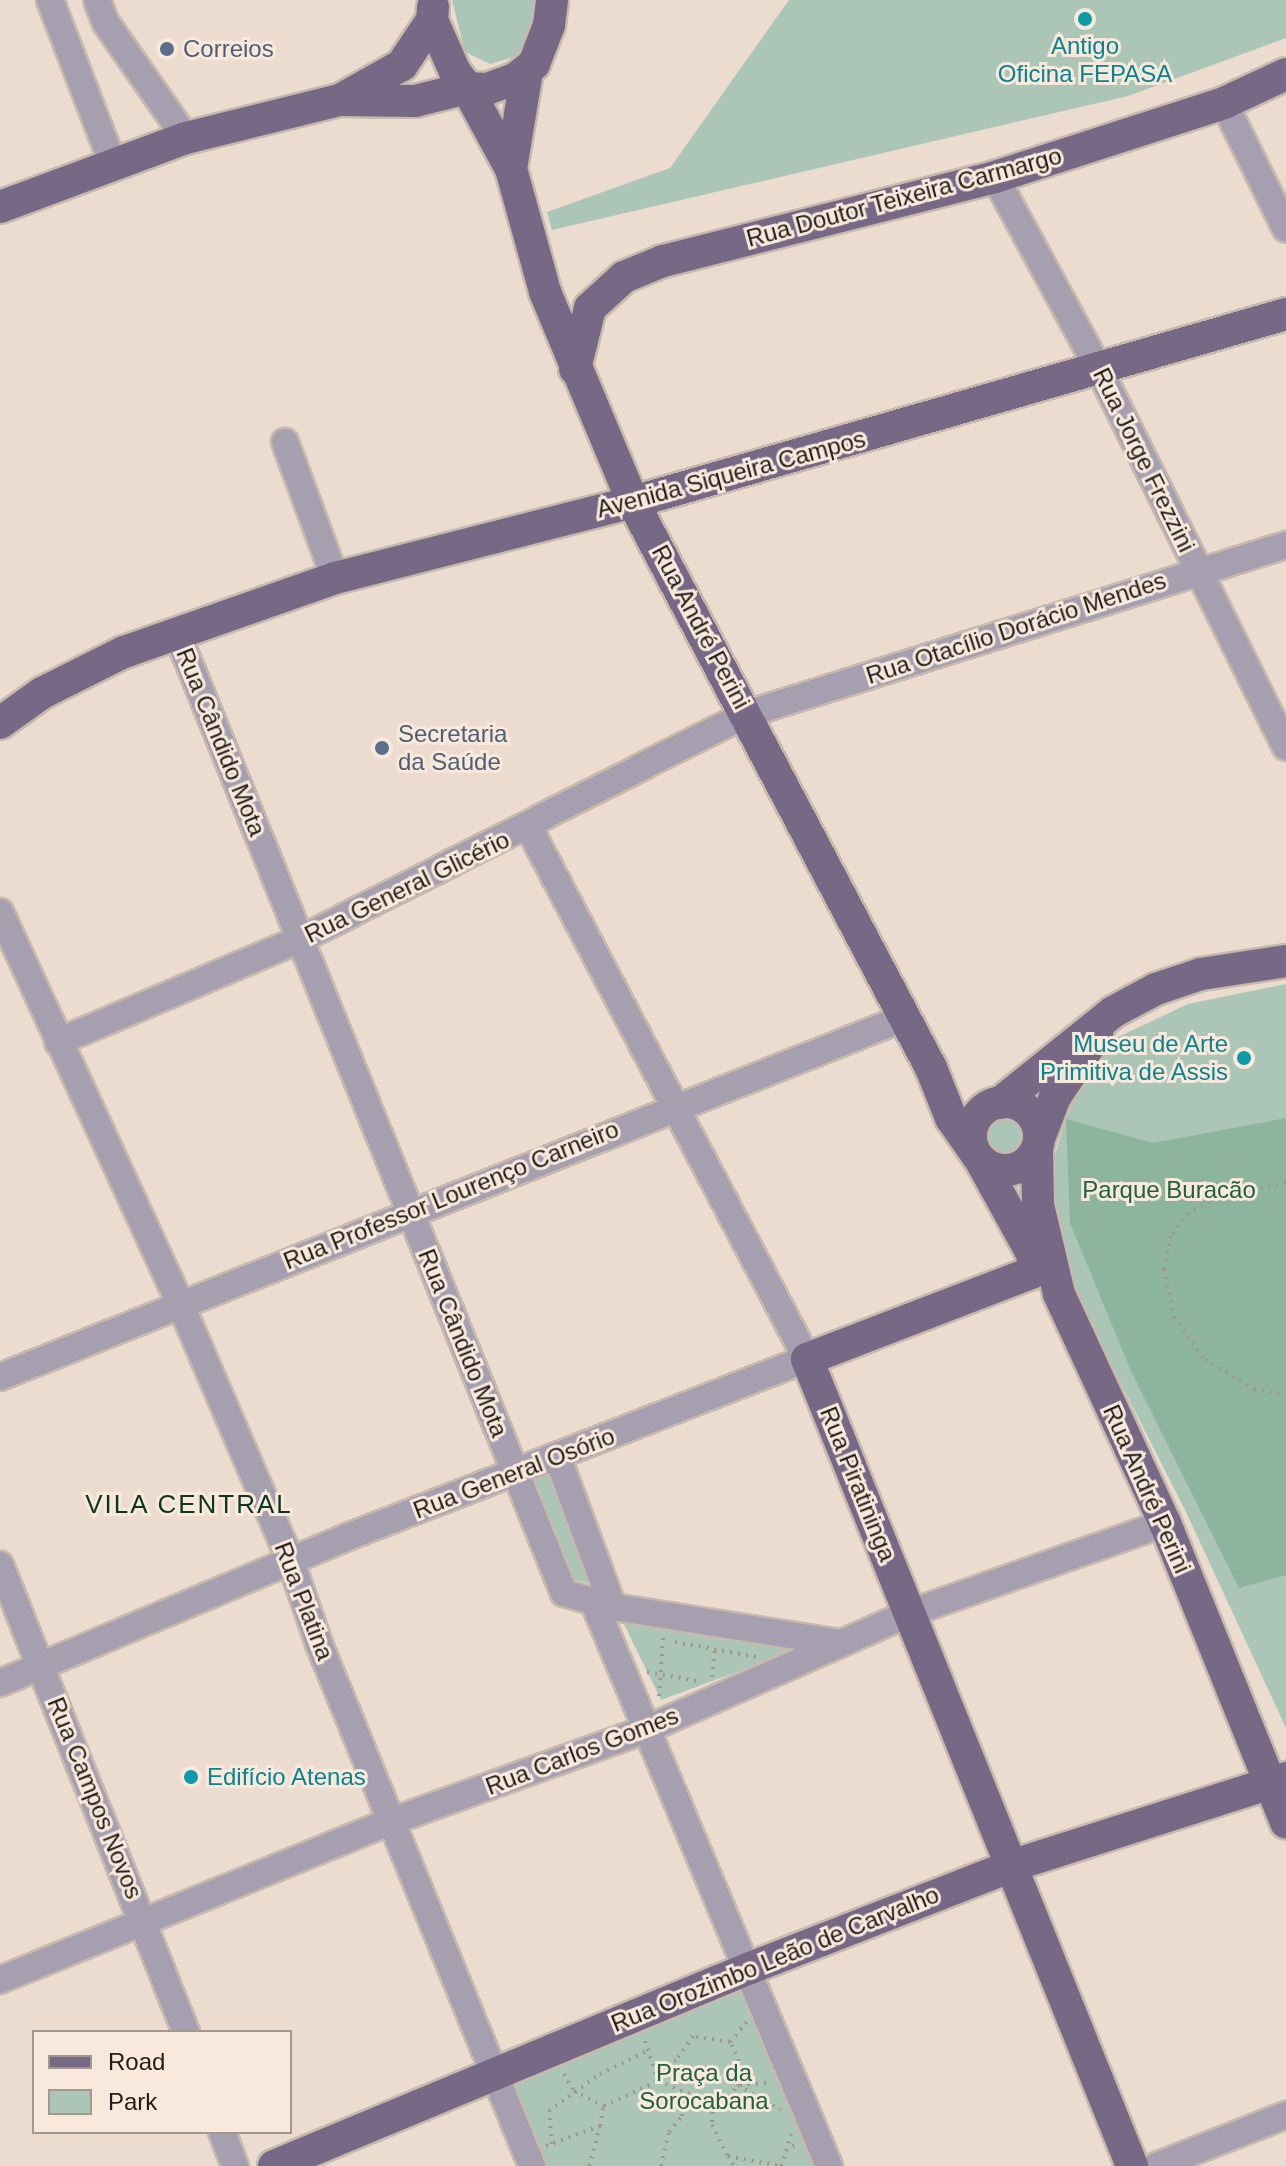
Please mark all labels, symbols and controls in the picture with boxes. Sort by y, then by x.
marker: Antigo Oficina FEPASA [1076,10,1094,28]
place label: Antigo Oficina FEPASA [998,32,1172,88]
place label: Correios [183,35,274,63]
marker: Correios [158,40,176,58]
street label: Rua Doutor Teixeira Carmargo [743,141,1065,253]
street label: Rua Jorge Frezzini [1087,363,1201,557]
street label: Avenida Siqueira Campos [593,424,869,524]
street label: Rua André Perini [645,540,757,714]
street label: Rua Otacílio Dorácio Mendes [862,566,1170,690]
street label: Rua Cândido Mota [170,644,272,840]
place label: Secretaria da Saúde [398,720,507,776]
marker: Secretaria da Saúde [373,739,391,757]
street label: Rua General Glicério [300,825,514,949]
place label: Museu de Arte Primitiva de Assis [1039,1030,1228,1086]
marker: Museu de Arte Primitiva de Assis [1235,1049,1253,1067]
street label: Rua Professor Lourenço Carneiro [279,1114,623,1276]
park label: Parque Buracão [1082,1176,1256,1204]
street label: Rua Cândido Mota [412,1245,514,1441]
street label: Rua André Perini [1097,1400,1197,1578]
street label: Rua Piratininga [814,1403,902,1565]
street label: Rua General Osório [409,1421,619,1525]
district label: VILA CENTRAL [85,1489,293,1521]
street label: Rua Platina [268,1538,340,1664]
street label: Rua Campos Novos [41,1693,149,1903]
street label: Rua Carlos Gomes [482,1701,682,1801]
place label: Edifício Atenas [207,1763,367,1791]
marker: Edifício Atenas [182,1768,200,1786]
street label: Rua Orozimbo Leão de Carvalho [607,1880,943,2038]
legend [32,2030,292,2134]
text: Road [108,2048,165,2075]
park label: Praça da Sorocabana [639,2059,769,2115]
text: Park [108,2088,157,2115]

